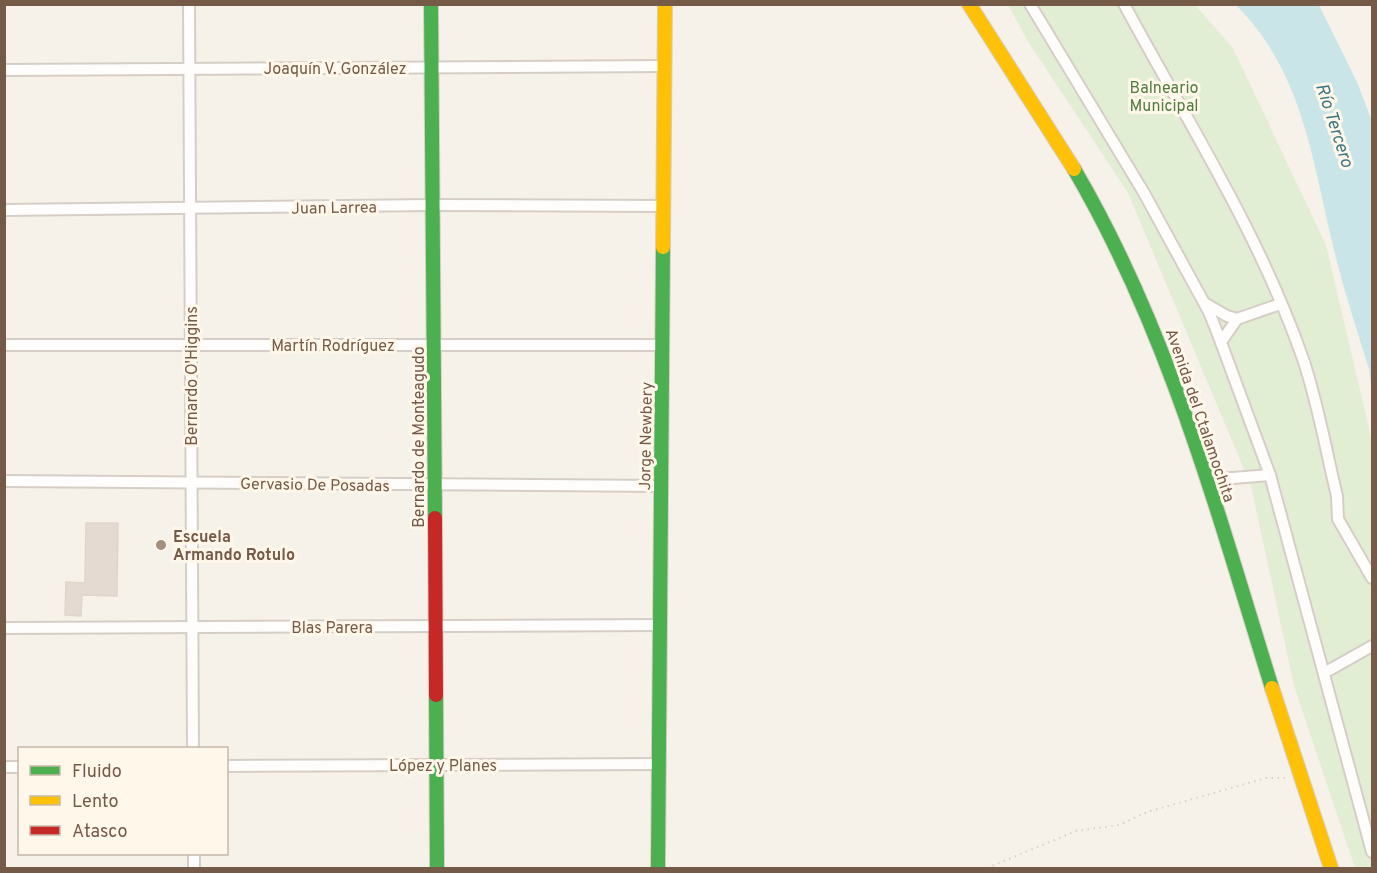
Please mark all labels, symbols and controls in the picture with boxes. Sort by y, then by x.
street label: Joaquín V. González [263,60,407,80]
park label: Balneario Municipal [1130,79,1199,117]
water label: Río Tercero [1309,81,1358,171]
street label: Juan Larrea [291,198,377,220]
street label: Bernardo O'Higgins [183,306,203,446]
street label: Avenida del Ctalamochita [1160,326,1238,505]
street label: Martín Rodríguez [271,337,395,357]
street label: Bernardo de Monteagudo [410,346,430,528]
street label: Jorge Newbery [636,381,658,491]
street label: Gervasio De Posadas [240,475,390,497]
place label: Escuela Armando Rotulo [173,528,295,566]
marker: Escuela Armando Rotulo [154,538,168,552]
street label: Blas Parera [291,619,373,639]
legend [18,747,228,855]
street label: López y Planes [389,757,497,777]
text: Fluido [72,761,122,784]
text: Lento [72,791,118,814]
text: Atasco [72,821,128,844]

